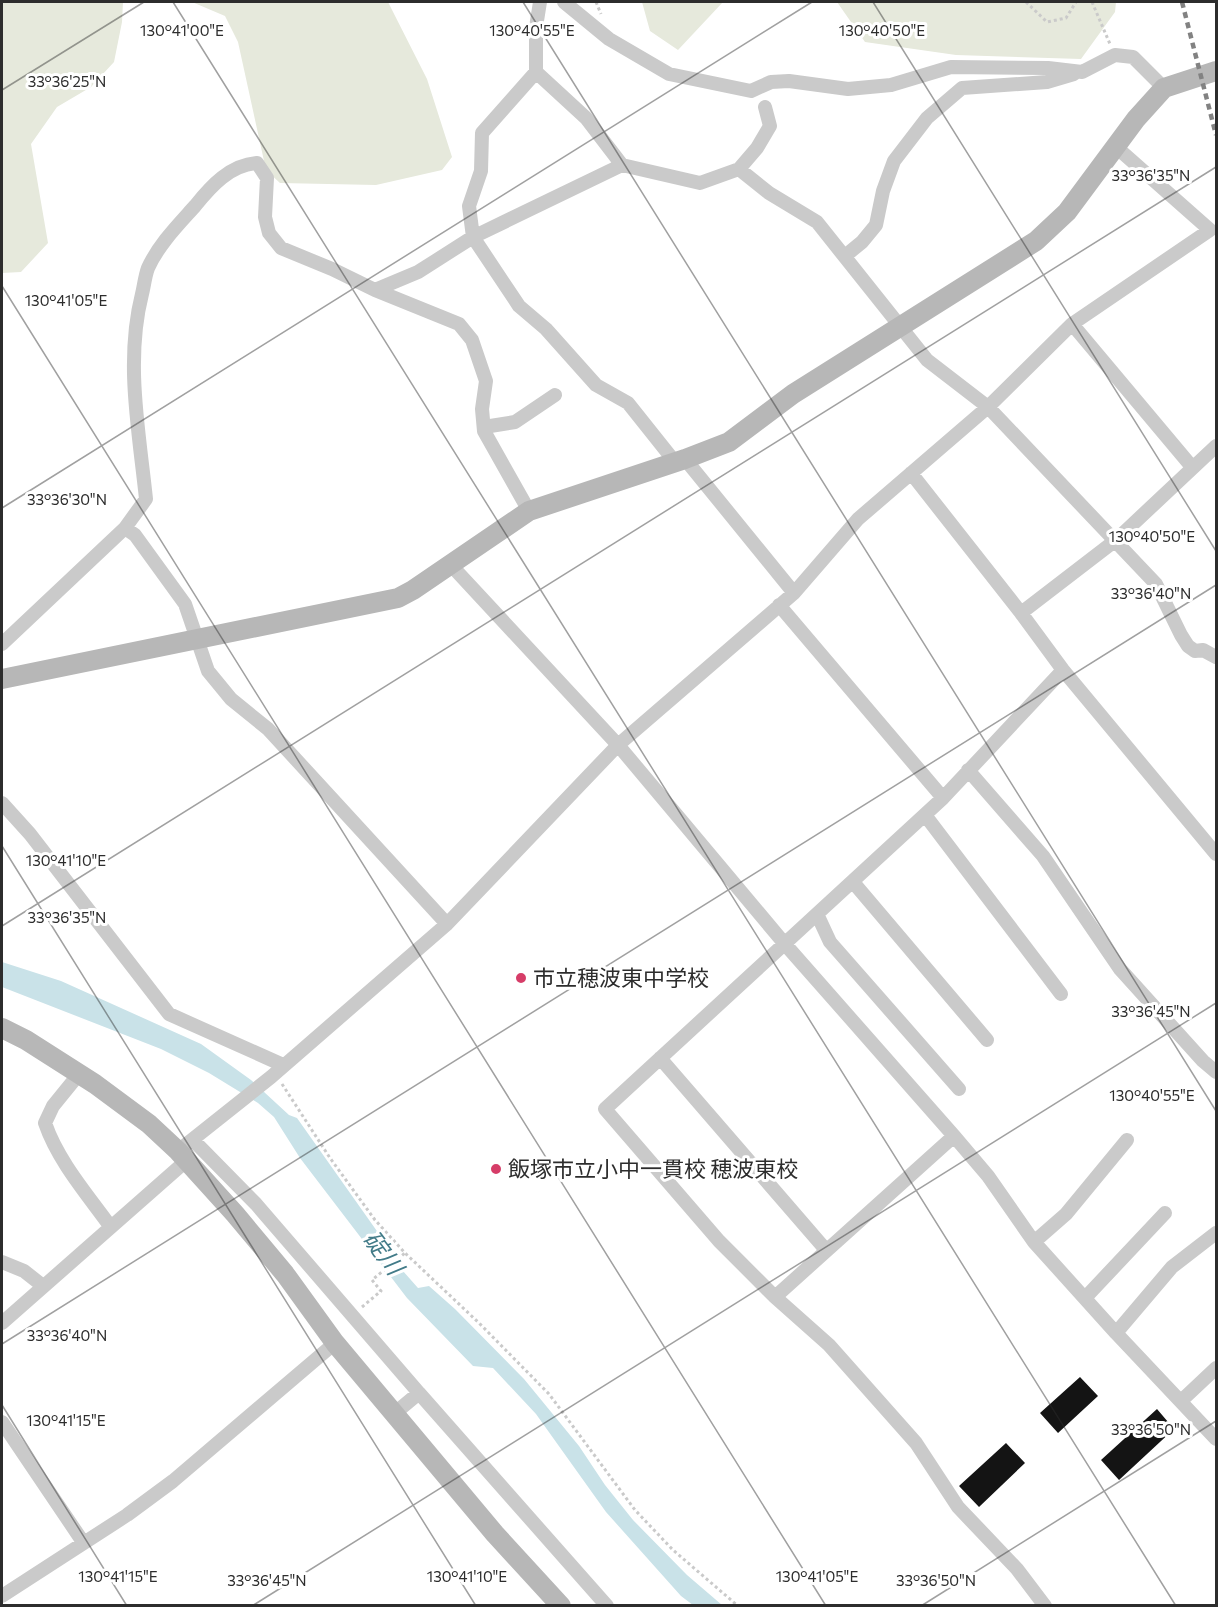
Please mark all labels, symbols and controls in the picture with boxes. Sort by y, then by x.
text: 130°41'00"E [140,21,224,39]
text: 130°40'55"E [489,21,575,39]
text: 130°40'50"E [839,21,925,39]
text: 33°36'25"N [28,72,106,90]
text: 33°36'35"N [1112,166,1190,184]
text: 130°41'05"E [25,291,107,309]
text: 33°36'30"N [27,490,107,508]
text: 130°40'50"E [1109,527,1195,545]
text: 33°36'40"N [1111,584,1191,602]
text: 130°41'10"E [26,851,106,869]
text: 33°36'35"N [28,908,106,926]
place label: 市立穂波東中学校 [533,964,709,991]
marker: 市立穂波東中学校 [514,971,528,985]
text: 33°36'45"N [1111,1002,1191,1020]
text: 130°40'55"E [1109,1086,1195,1104]
place label: 飯塚市立小中一貫校 穂波東校 [508,1155,798,1182]
marker: 飯塚市立小中一貫校 穂波東校 [489,1162,503,1176]
water label: 碇川 [358,1224,412,1282]
text: 33°36'40"N [27,1326,107,1344]
text: 130°41'15"E [26,1411,106,1429]
text: 33°36'50"N [1111,1420,1191,1438]
text: 130°41'15"E [78,1567,158,1585]
text: 130°41'10"E [427,1567,507,1585]
text: 130°41'05"E [776,1567,858,1585]
text: 33°36'45"N [227,1571,307,1589]
text: 33°36'50"N [896,1571,976,1589]

